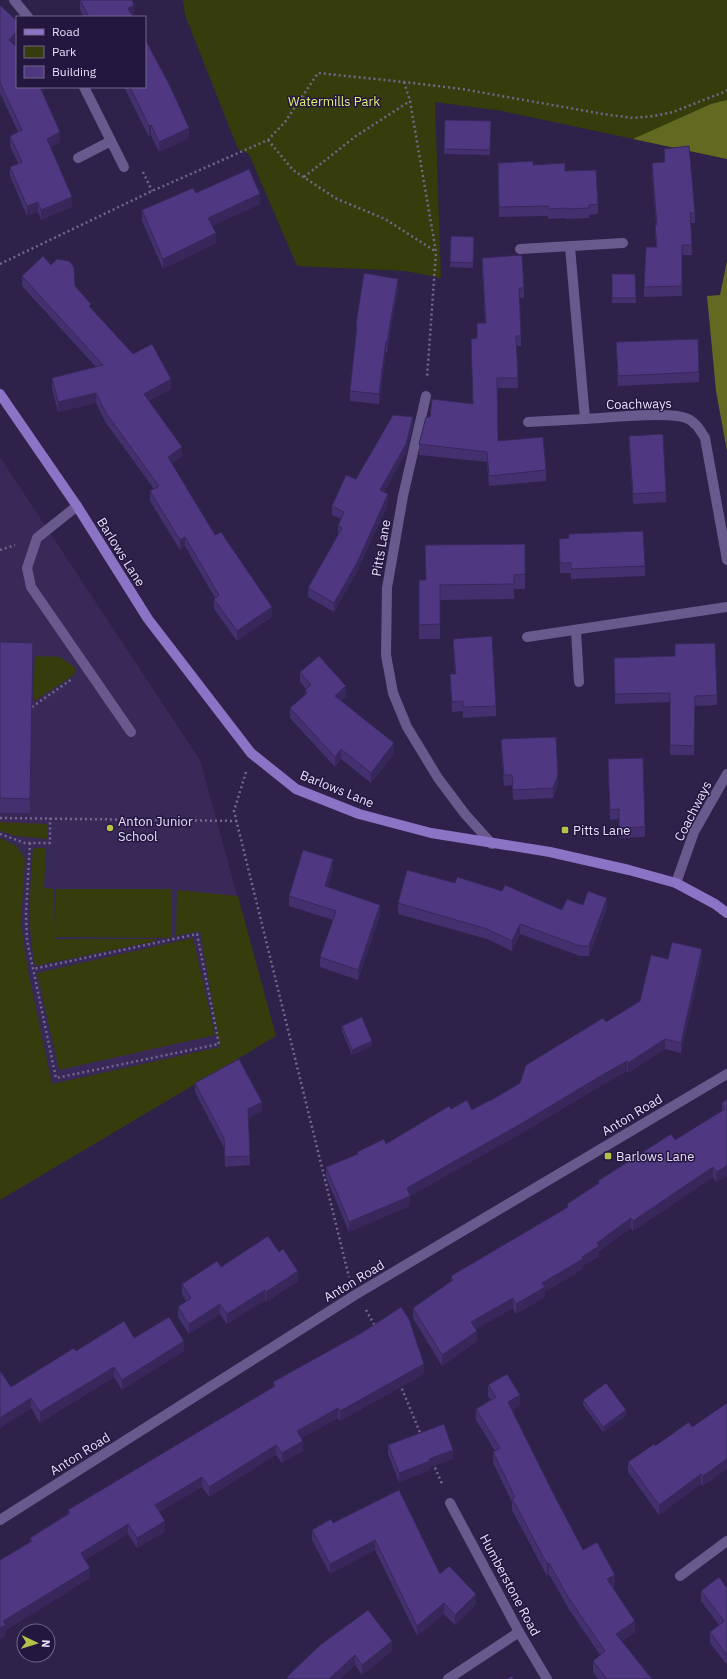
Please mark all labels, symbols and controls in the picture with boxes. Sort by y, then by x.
legend [16,16,146,88]
text: Road [52,24,80,39]
text: Park [52,44,77,59]
text: Building [52,64,97,79]
park label: Watermills Park [288,93,380,110]
street label: Coachways [606,395,672,413]
street label: Barlows Lane [93,514,149,590]
street label: Pitts Lane [368,518,394,578]
street label: Barlows Lane [298,766,376,812]
street label: Coachways [671,778,715,844]
place label: Anton Junior School [118,813,193,845]
place label: Pitts Lane [573,822,631,839]
marker: Anton Junior School [105,823,115,833]
marker: Pitts Lane [560,825,570,835]
street label: Anton Road [599,1090,665,1140]
place label: Barlows Lane [616,1148,694,1165]
marker: Barlows Lane [603,1151,613,1161]
street label: Anton Road [321,1256,387,1306]
street label: Anton Road [47,1429,113,1479]
street label: Humberstone Road [476,1531,544,1639]
north arrow [16,1623,56,1663]
text: N [39,1639,53,1648]

